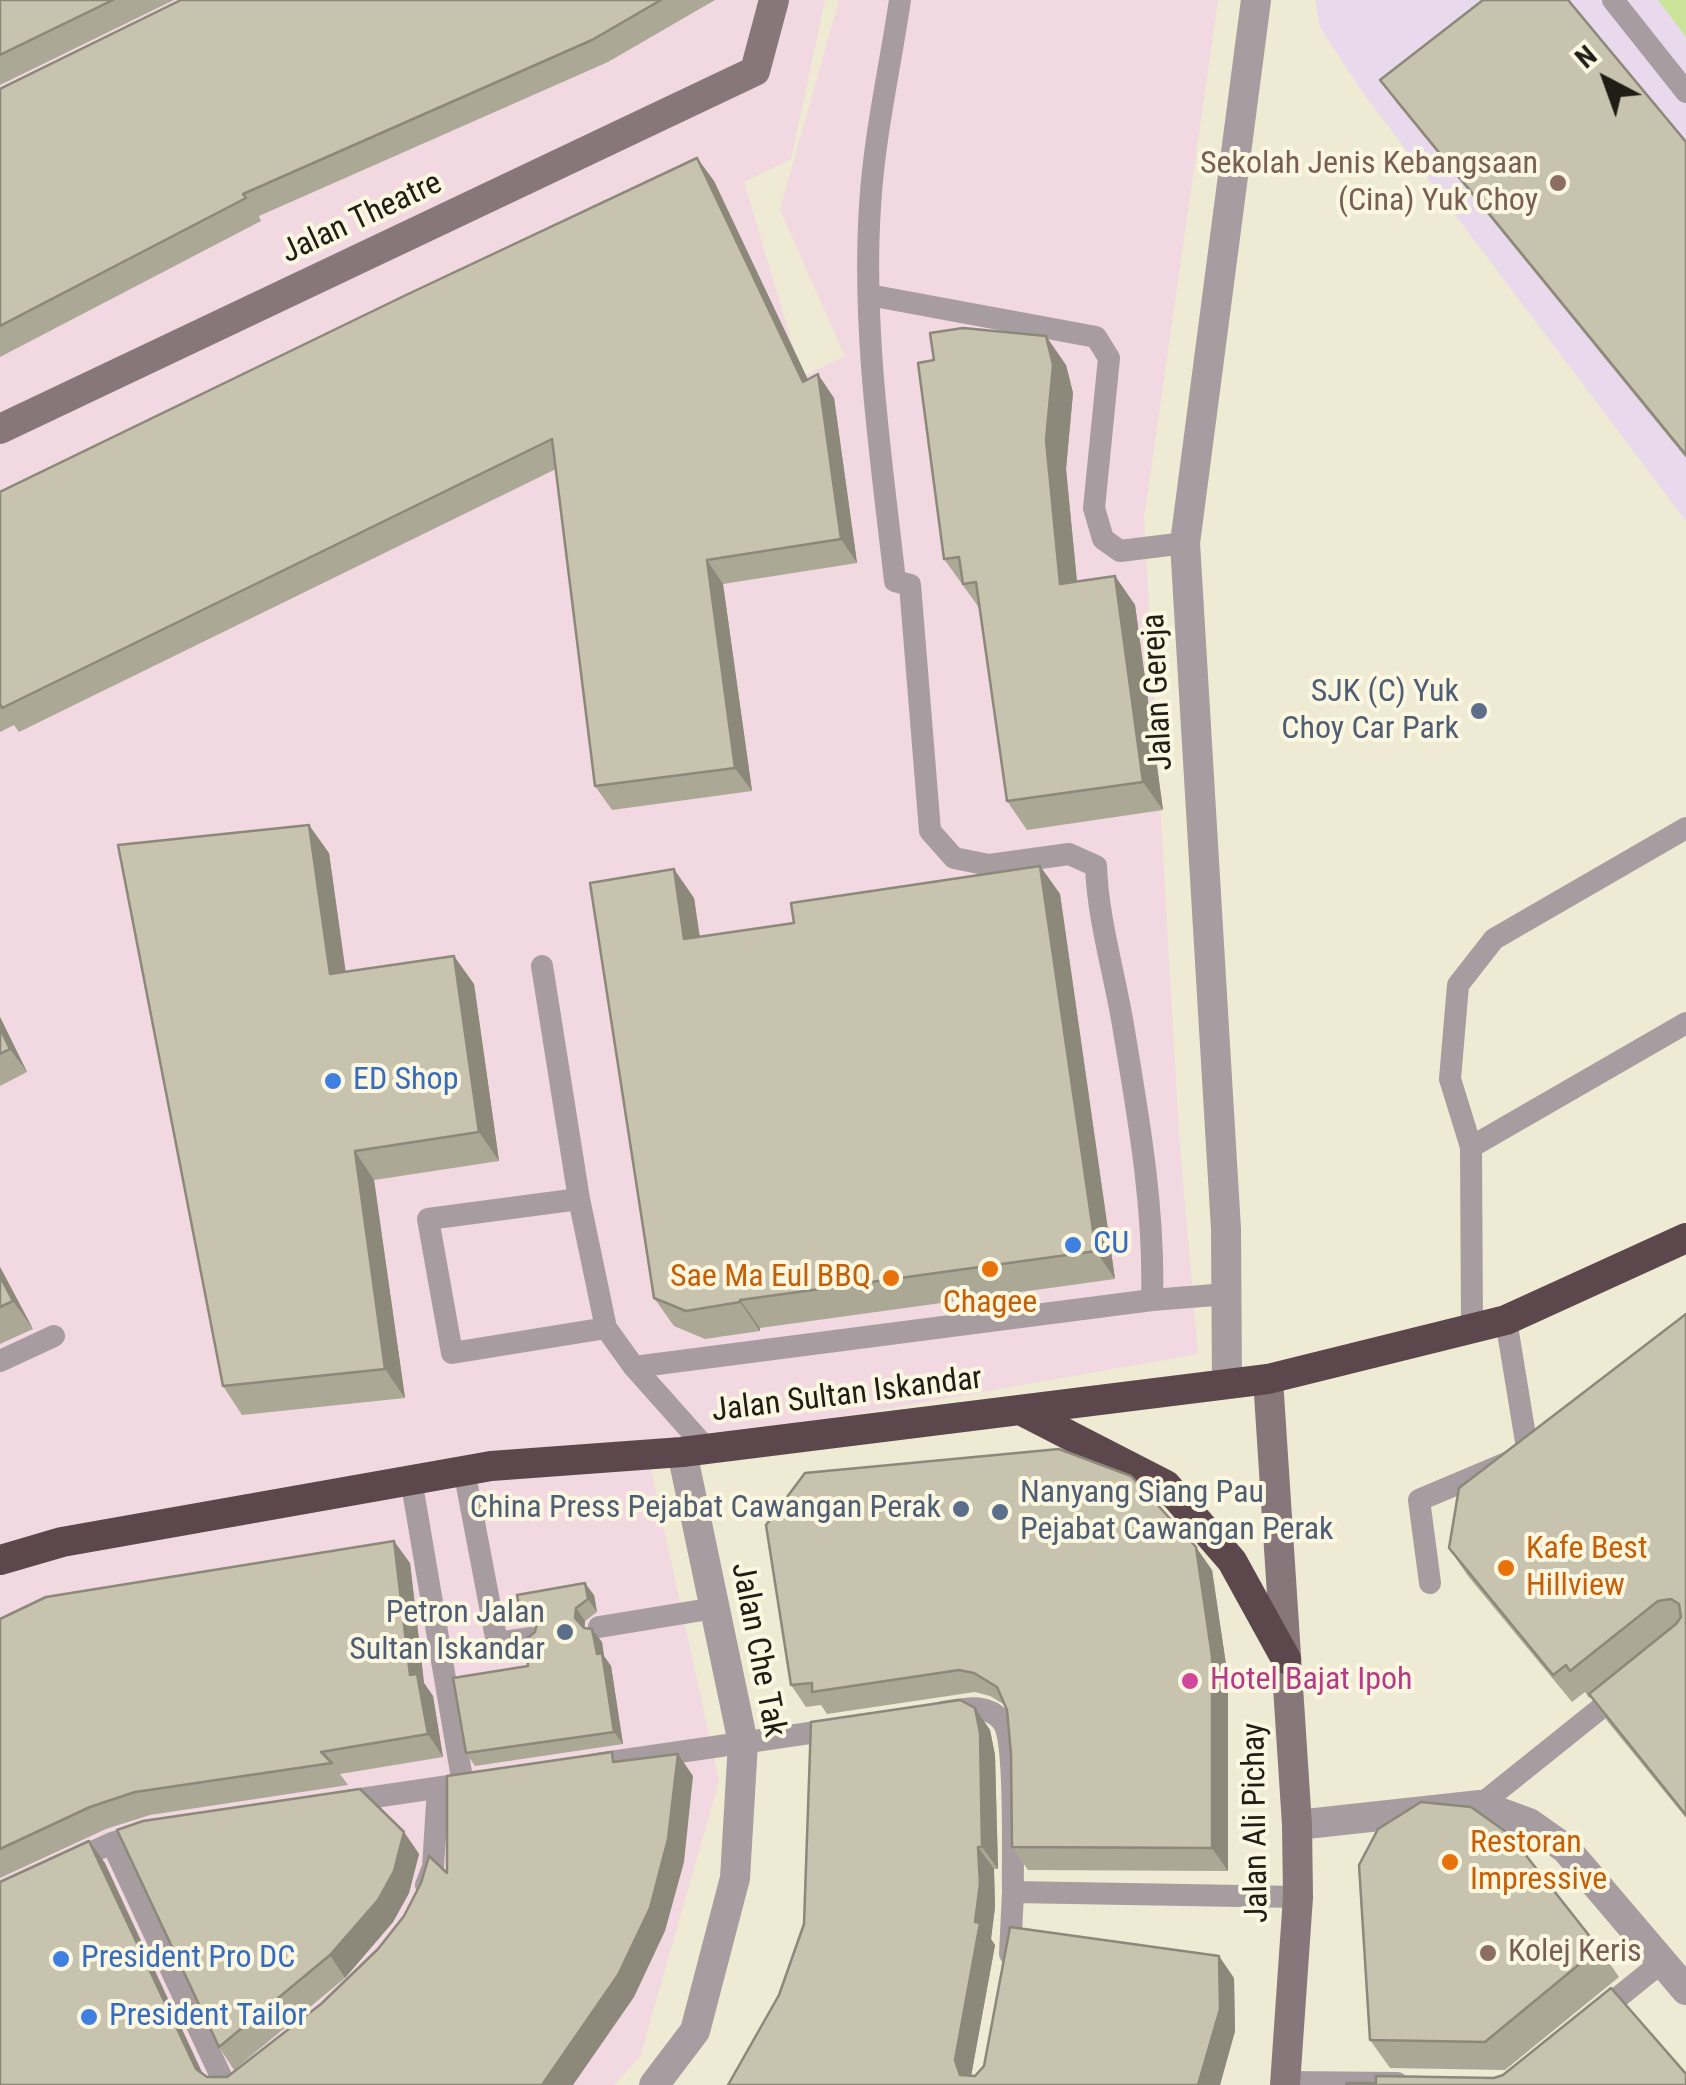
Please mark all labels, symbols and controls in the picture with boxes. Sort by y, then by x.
north arrow [1556,30,1656,130]
text: N [1569,39,1603,75]
place label: Sekolah Jenis Kebangsaan (Cina) Yuk Choy [1200,146,1538,221]
street label: Jalan Theatre [276,165,448,273]
marker: Sekolah Jenis Kebangsaan (Cina) Yuk Choy [1547,172,1569,194]
street label: Jalan Gereja [1136,613,1182,771]
place label: SJK (C) Yuk Choy Car Park [1281,674,1459,749]
marker: SJK (C) Yuk Choy Car Park [1468,700,1490,722]
place label: ED Shop [353,1062,458,1100]
marker: ED Shop [322,1070,344,1092]
place label: CU [1093,1226,1129,1264]
marker: CU [1062,1234,1084,1256]
marker: Chagee [979,1258,1001,1280]
place label: Sae Ma Eul BBQ [670,1259,871,1297]
marker: Sae Ma Eul BBQ [880,1267,902,1289]
place label: Chagee [943,1285,1037,1323]
street label: Jalan Sultan Iskandar [710,1360,984,1432]
place label: Nanyang Siang Pau Pejabat Cawangan Perak [1020,1475,1333,1550]
place label: China Press Pejabat Cawangan Perak [470,1490,941,1528]
marker: China Press Pejabat Cawangan Perak [950,1498,972,1520]
marker: Nanyang Siang Pau Pejabat Cawangan Perak [989,1501,1011,1523]
place label: Kafe Best Hillview [1526,1531,1647,1606]
marker: Kafe Best Hillview [1495,1557,1517,1579]
street label: Jalan Che Tak [721,1560,793,1740]
place label: Petron Jalan Sultan Iskandar [349,1595,545,1670]
marker: Petron Jalan Sultan Iskandar [554,1621,576,1643]
place label: Hotel Bajat Ipoh [1210,1662,1412,1700]
marker: Hotel Bajat Ipoh [1179,1670,1201,1692]
street label: Jalan Ali Pichay [1236,1722,1278,1924]
place label: Restoran Impressive [1470,1825,1607,1900]
marker: Restoran Impressive [1439,1851,1461,1873]
place label: Kolej Keris [1508,1934,1642,1972]
place label: President Pro DC [81,1940,295,1978]
marker: Kolej Keris [1477,1942,1499,1964]
marker: President Pro DC [50,1948,72,1970]
place label: President Tailor [109,1998,307,2036]
marker: President Tailor [78,2006,100,2028]

